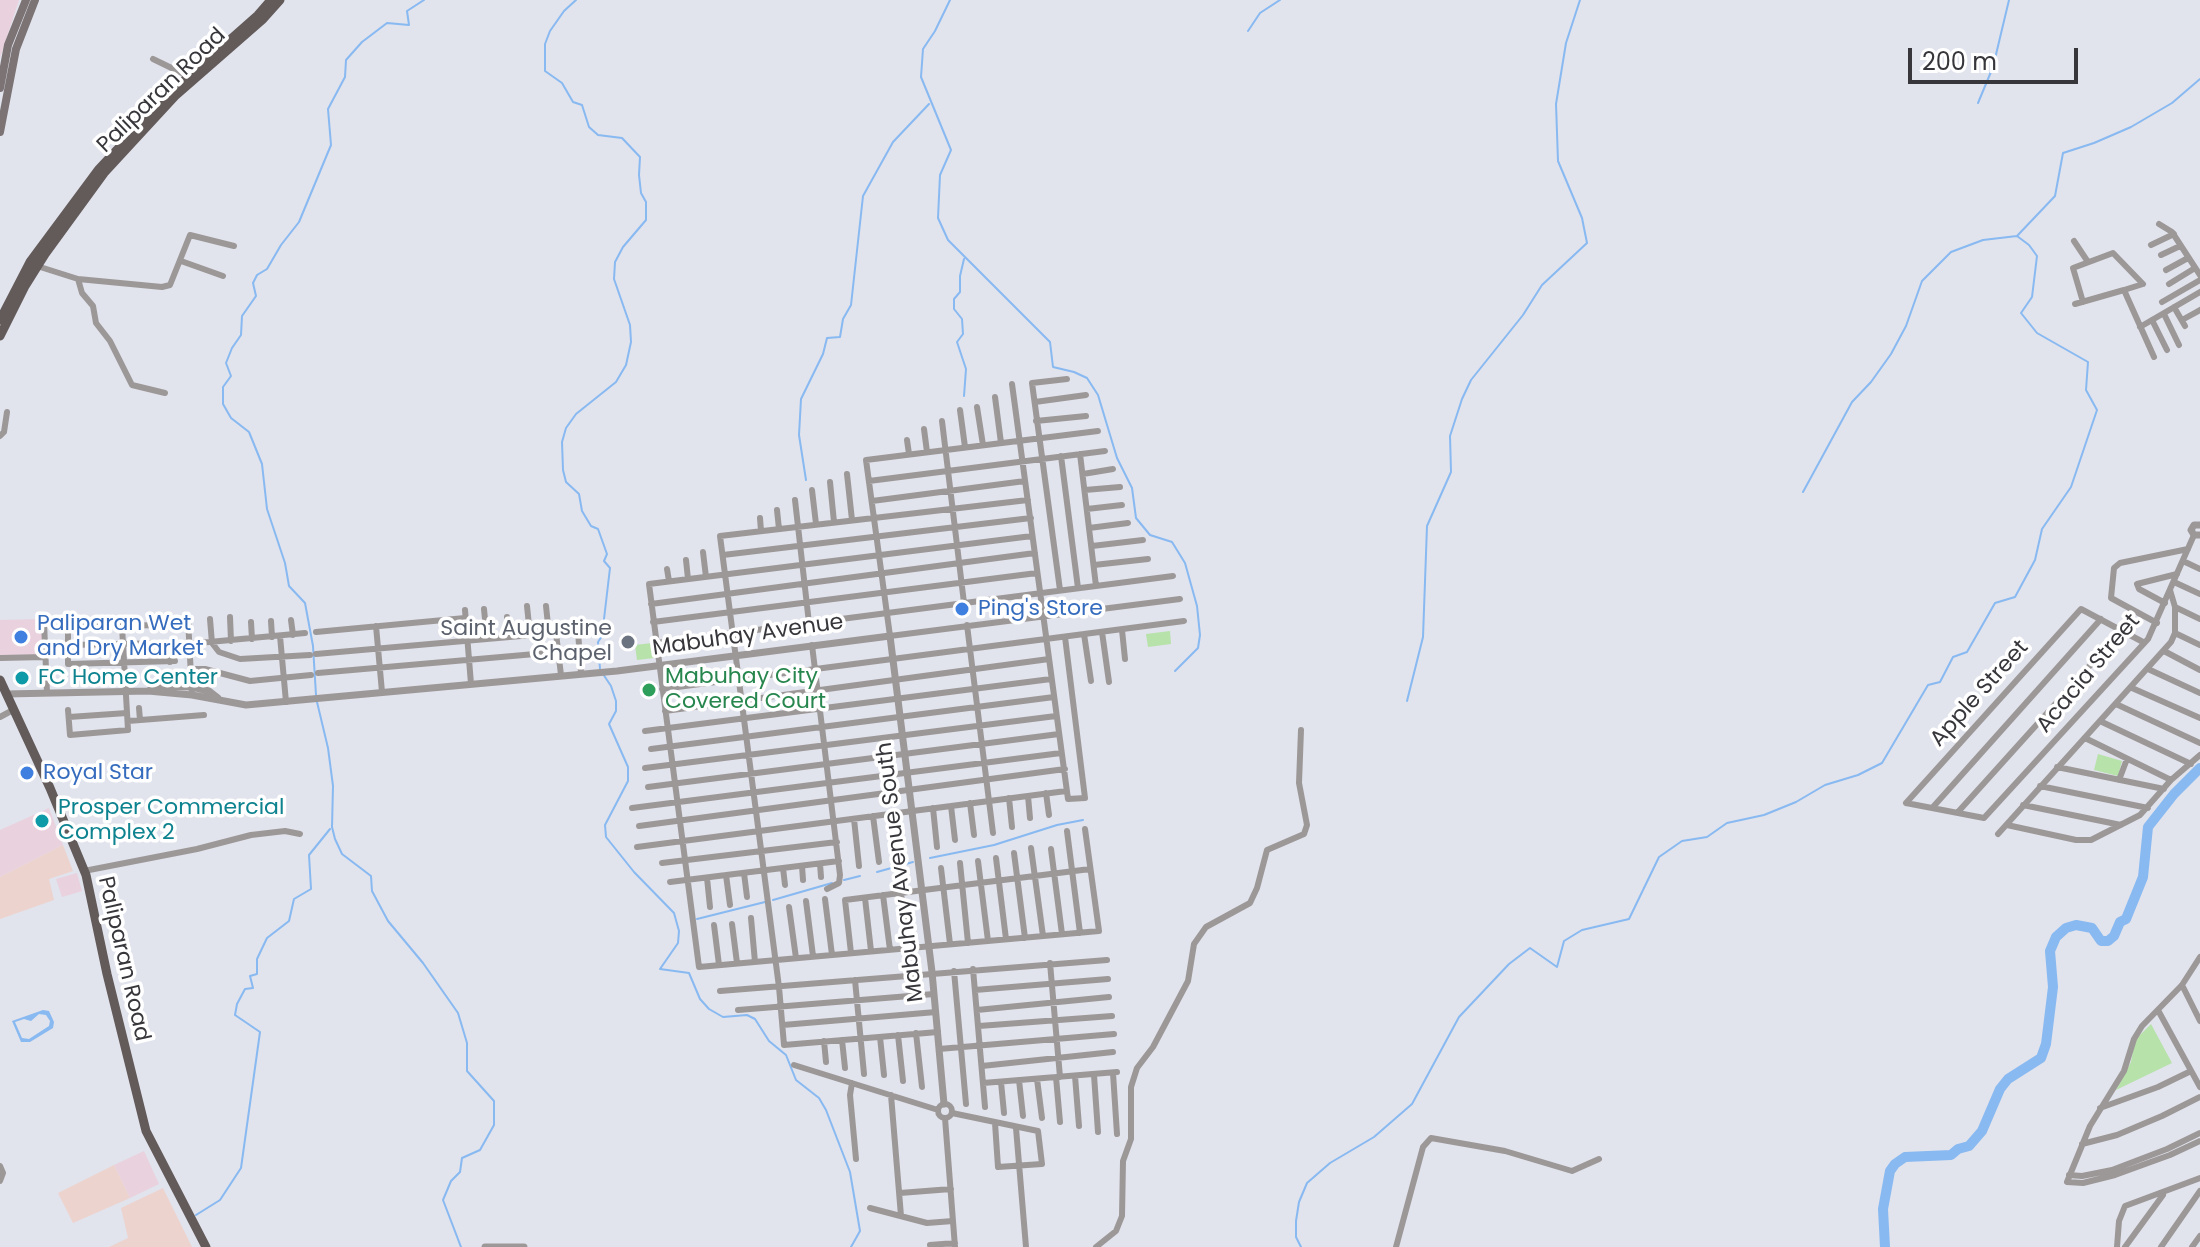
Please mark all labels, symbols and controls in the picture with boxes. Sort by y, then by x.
street label: Paliparan Road [92,23,232,159]
scale bar [1912,32,2082,82]
text: 200 m [1922,45,1997,78]
place label: Ping's Store [978,596,1103,622]
marker: Ping's Store [953,600,971,618]
street label: Acacia Street [2032,609,2146,739]
street label: Mabuhay Avenue [651,610,845,662]
place label: Paliparan Wet and Dry Market [37,611,204,662]
place label: Saint Augustine Chapel [440,616,612,668]
marker: Paliparan Wet and Dry Market [12,628,30,646]
marker: Saint Augustine Chapel [619,633,637,651]
street label: Apple Street [1925,635,2035,753]
place label: Mabuhay City Covered Court [665,664,826,716]
place label: FC Home Center [38,665,218,691]
marker: FC Home Center [13,669,31,687]
marker: Mabuhay City Covered Court [640,681,658,699]
street label: Mabuhay Avenue South [872,741,930,1003]
place label: Royal Star [43,760,153,786]
marker: Royal Star [18,764,36,782]
place label: Prosper Commercial Complex 2 [58,795,284,846]
marker: Prosper Commercial Complex 2 [33,812,51,830]
street label: Paliparan Road [91,874,155,1044]

